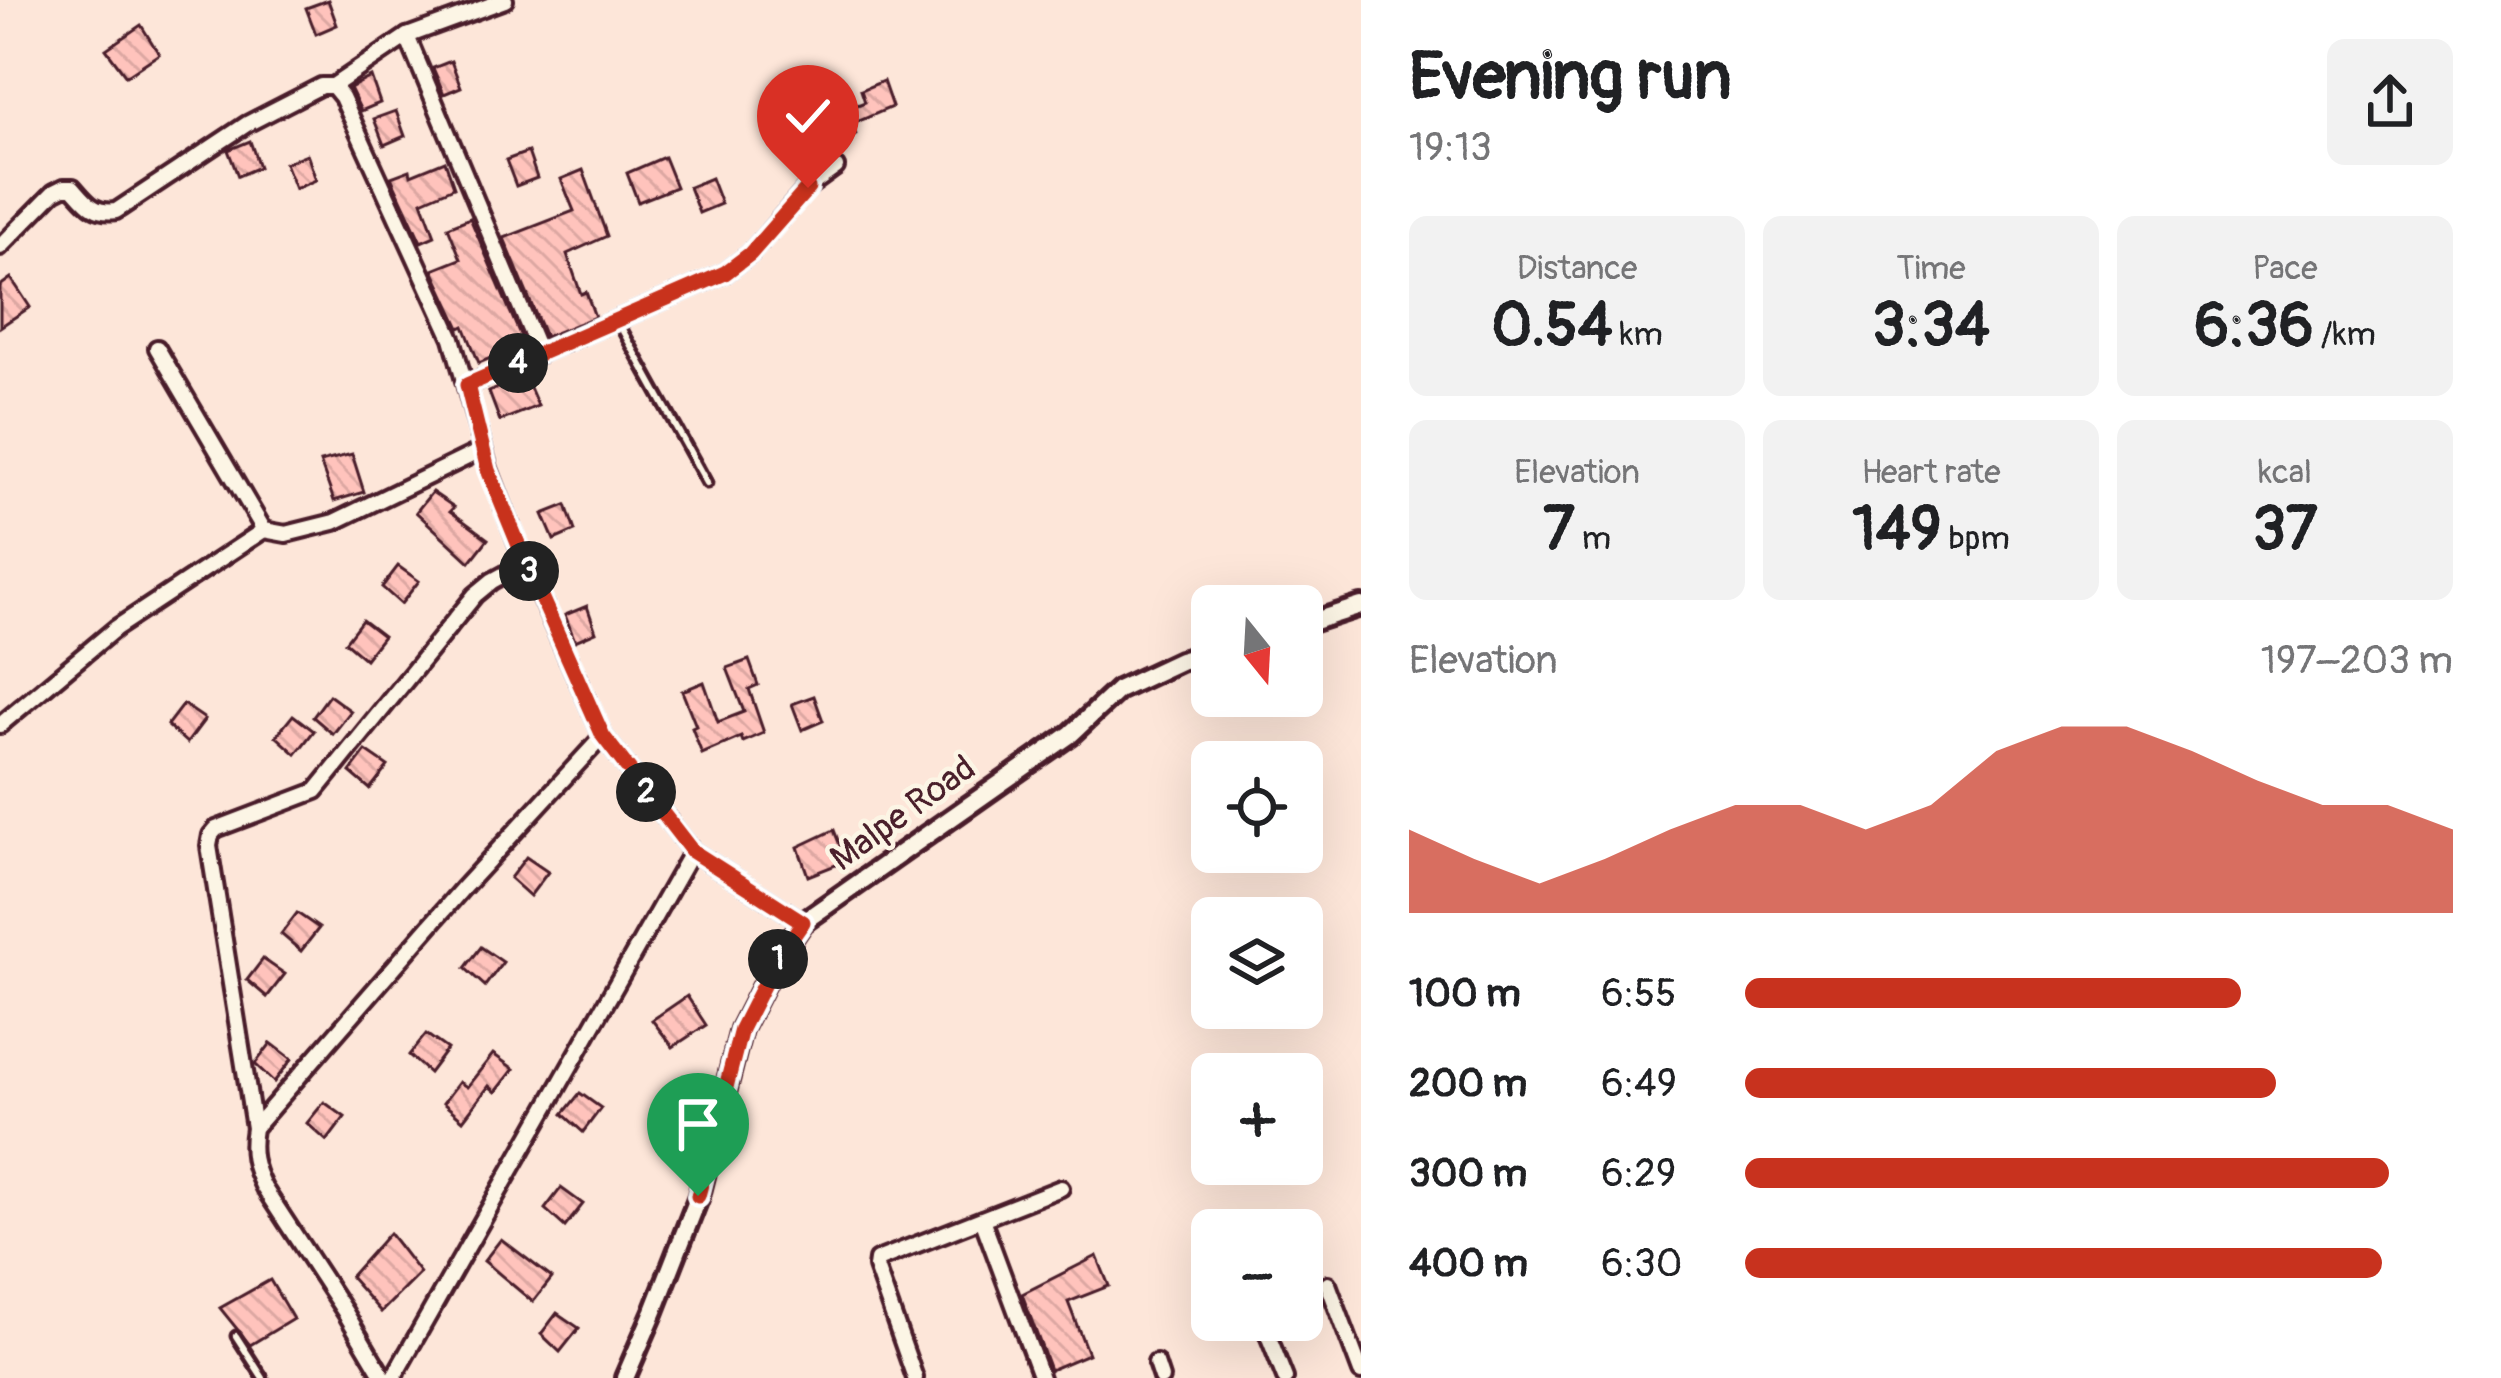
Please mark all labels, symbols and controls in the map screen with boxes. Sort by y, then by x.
text: Evening run [1409,36,1732,119]
button: share [2327,39,2453,165]
pin [757,65,859,188]
icon: check [775,83,841,149]
text: 19:13 [1409,123,1492,172]
text: Distance [1517,248,1637,289]
text: Time [1897,248,1965,289]
text: Pace [2252,248,2318,289]
text: 0.54 [1491,289,1613,364]
text: 3:34 [1872,289,1990,364]
text: 6:36 [2194,289,2314,364]
text: km [1613,314,1663,355]
text: /km [2314,314,2376,355]
pin: 4 [488,333,548,393]
text: 4 [508,342,528,383]
text: Elevation [1514,452,1640,493]
text: Heart rate [1861,452,2001,493]
text: kcal [2258,452,2312,493]
text: 7 [1543,493,1575,568]
text: 149 [1852,493,1941,568]
text: 37 [2252,493,2318,568]
text: m [1575,518,1611,559]
text: bpm [1941,518,2010,559]
pin: 3 [499,541,559,601]
text: 3 [520,550,538,591]
north arrow [1191,585,1323,717]
map controls [1191,585,1323,1341]
text: Elevation [1409,636,1558,685]
text: 197–203 m [2261,636,2453,685]
button: locate [1191,741,1323,873]
street label: Malpe Road [822,746,984,881]
pin: 2 [616,762,676,822]
text: 2 [637,771,655,812]
button: layers [1191,897,1323,1029]
pin: 1 [748,929,808,989]
text: 1 [772,938,784,979]
text: 100 m [1409,969,1521,1018]
text: 6:55 [1601,969,1676,1018]
button: + [1191,1053,1323,1185]
text: 200 m [1409,1059,1527,1108]
text: 6:49 [1601,1059,1677,1108]
pin [647,1073,749,1196]
icon: arrive [665,1091,731,1157]
text: 300 m [1409,1149,1527,1198]
text: 6:29 [1601,1149,1676,1198]
button: − [1191,1209,1323,1341]
text: 400 m [1409,1239,1528,1288]
text: 6:30 [1601,1239,1683,1288]

